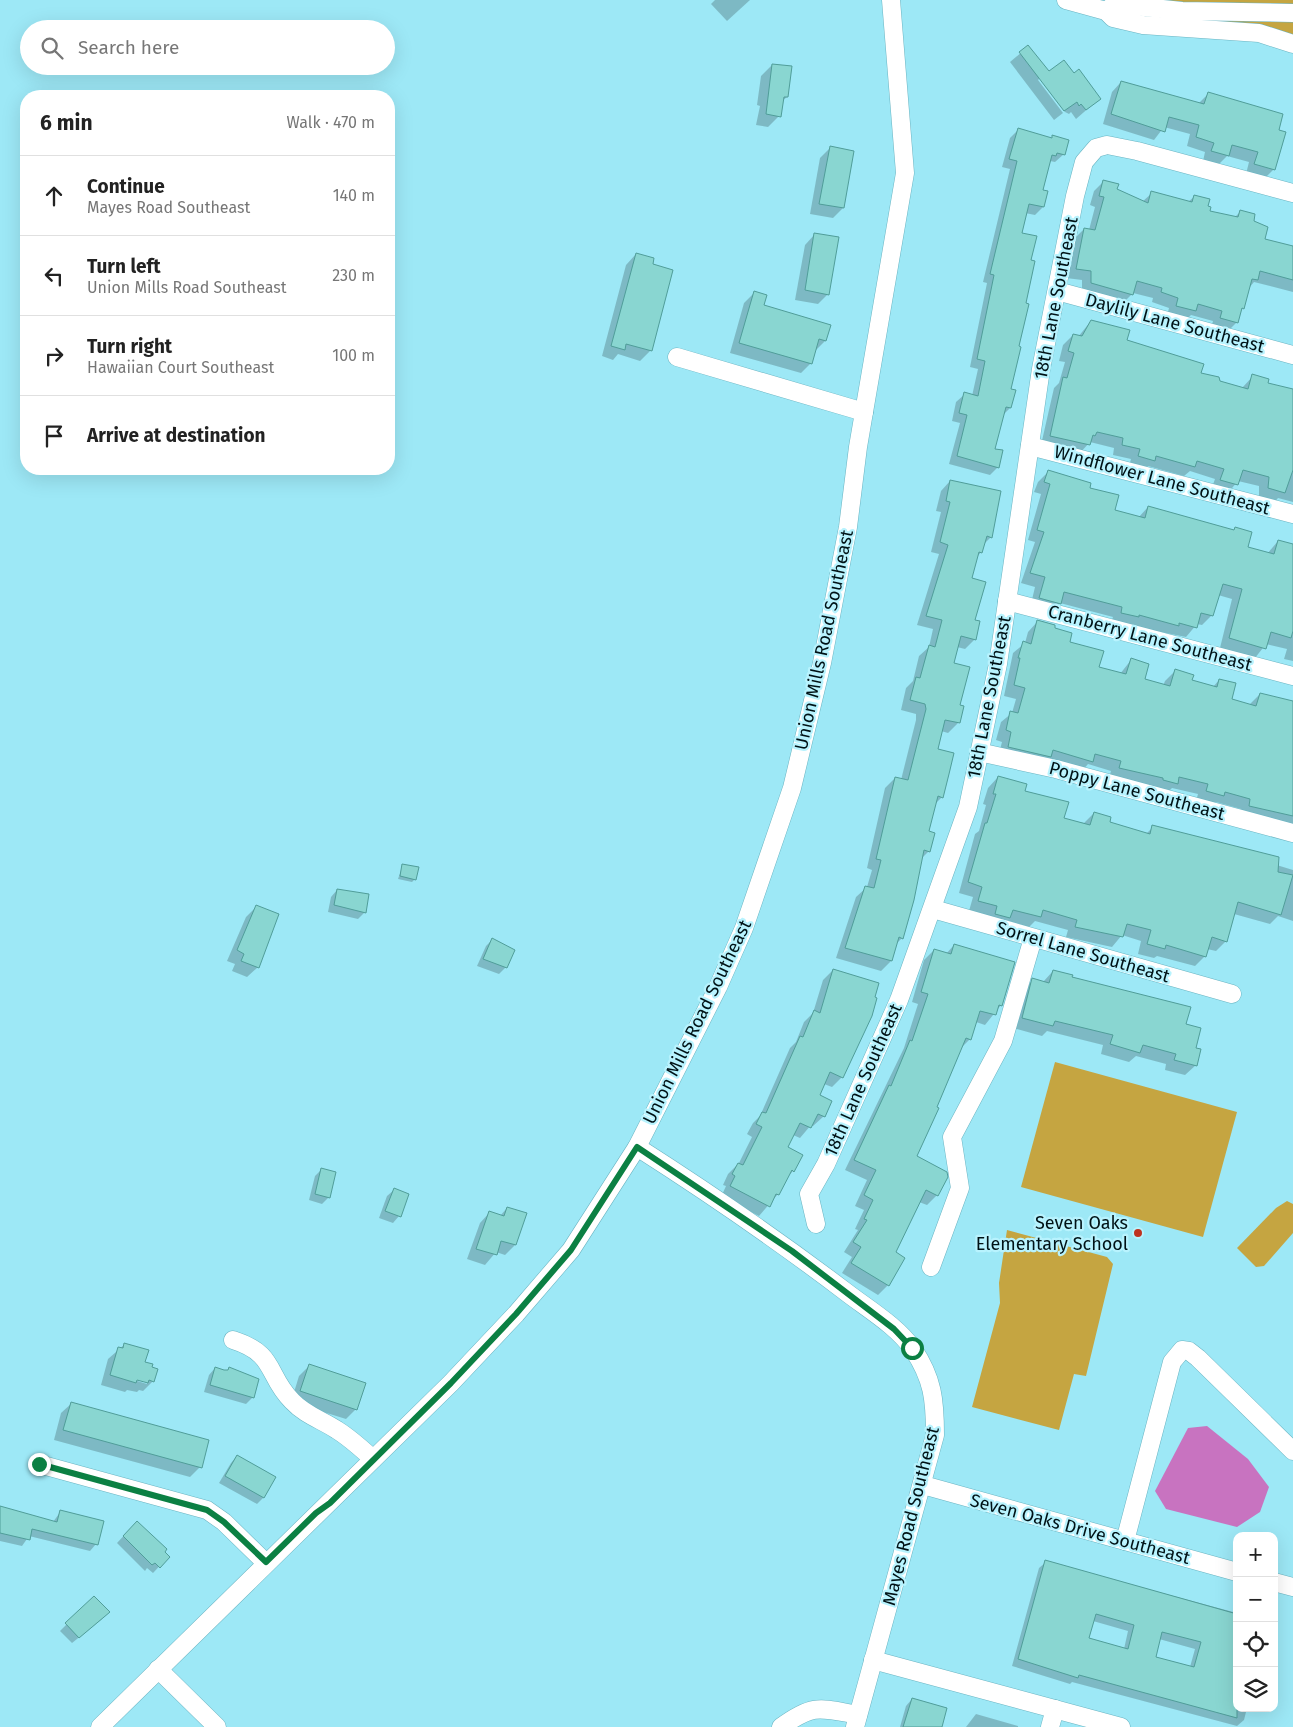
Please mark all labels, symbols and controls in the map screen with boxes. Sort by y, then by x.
search box [20,20,395,75]
icon: search [38,34,66,62]
text: Search here [78,36,179,59]
text: 6 min [40,110,93,136]
text: Walk · 470 m [287,113,375,132]
text: Continue [87,175,165,198]
icon: ahead [40,182,68,210]
text: 140 m [333,186,375,205]
text: Mayes Road Southeast [87,198,250,217]
street label: 18th Lane Southeast [1029,214,1083,381]
text: Turn left [87,255,161,278]
icon: left [40,262,68,290]
text: 230 m [332,266,375,285]
text: Union Mills Road Southeast [87,278,287,297]
street label: Daylily Lane Southeast [1083,288,1267,358]
text: Turn right [87,335,172,358]
icon: right [40,342,68,370]
text: 100 m [332,346,375,365]
text: Hawaiian Court Southeast [87,358,274,377]
icon: arrive [40,422,68,450]
text: Arrive at destination [87,424,266,447]
street label: Windflower Lane Southeast [1052,441,1273,520]
street label: Union Mills Road Southeast [790,527,858,752]
street label: Cranberry Lane Southeast [1046,600,1255,676]
street label: 18th Lane Southeast [962,613,1016,780]
street label: Poppy Lane Southeast [1047,757,1228,825]
street label: Union Mills Road Southeast [638,916,756,1128]
street label: Sorrel Lane Southeast [994,917,1173,987]
street label: 18th Lane Southeast [819,1000,907,1160]
place label: Seven Oaks Elementary School [976,1212,1128,1255]
marker: Seven Oaks Elementary School [1132,1227,1144,1239]
route start [901,1337,924,1360]
street label: Mayes Road Southeast [878,1424,944,1608]
route end [28,1453,51,1476]
street label: Seven Oaks Drive Southeast [968,1489,1193,1569]
map controls [1233,1532,1278,1712]
button: + [1233,1532,1278,1577]
button: − [1233,1577,1278,1622]
button: locate [1233,1622,1278,1667]
button: layers [1233,1667,1278,1712]

